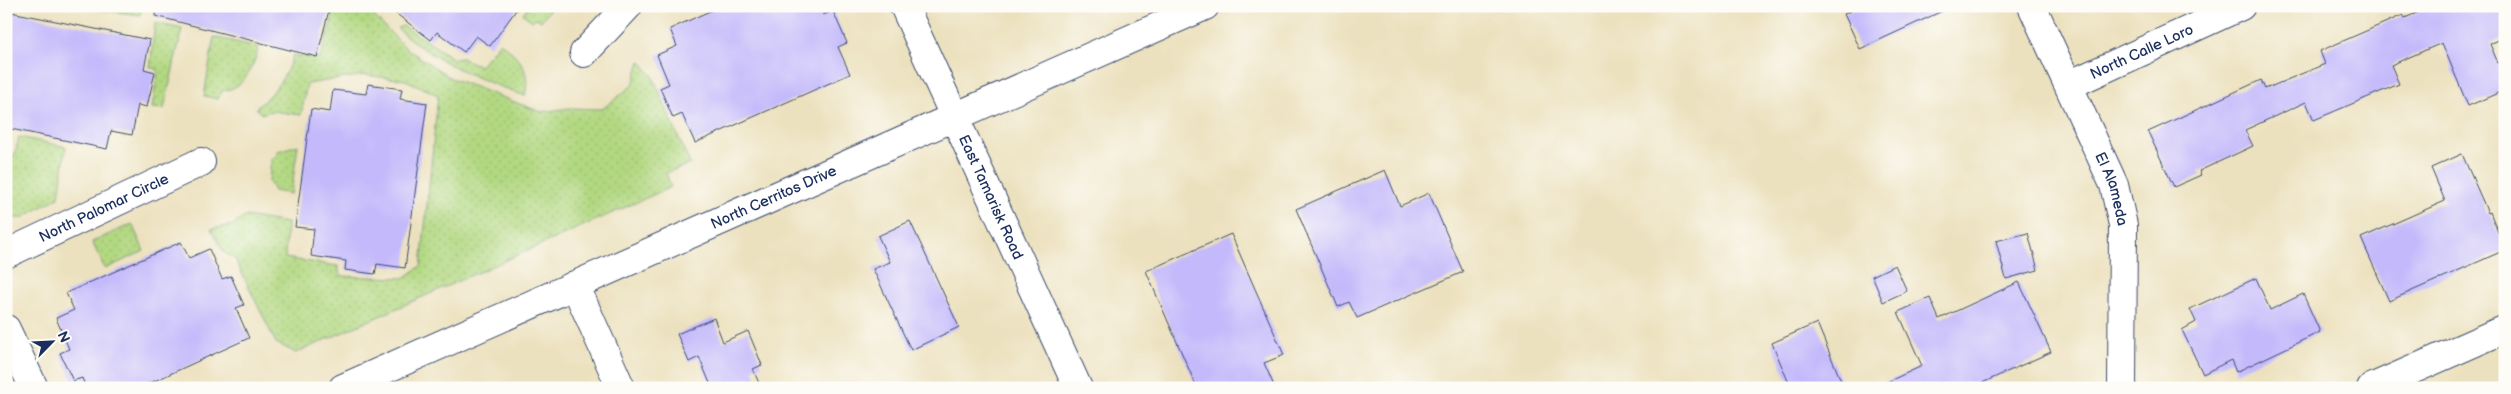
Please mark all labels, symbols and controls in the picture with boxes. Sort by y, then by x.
street label: North Calle Loro [2087,20,2197,84]
street label: East Tamarisk Road [954,132,1027,263]
street label: El Alameda [2090,149,2132,228]
street label: North Cerritos Drive [708,161,840,234]
street label: North Palomar Circle [36,170,172,247]
north arrow [28,316,78,366]
text: N [54,329,73,345]

